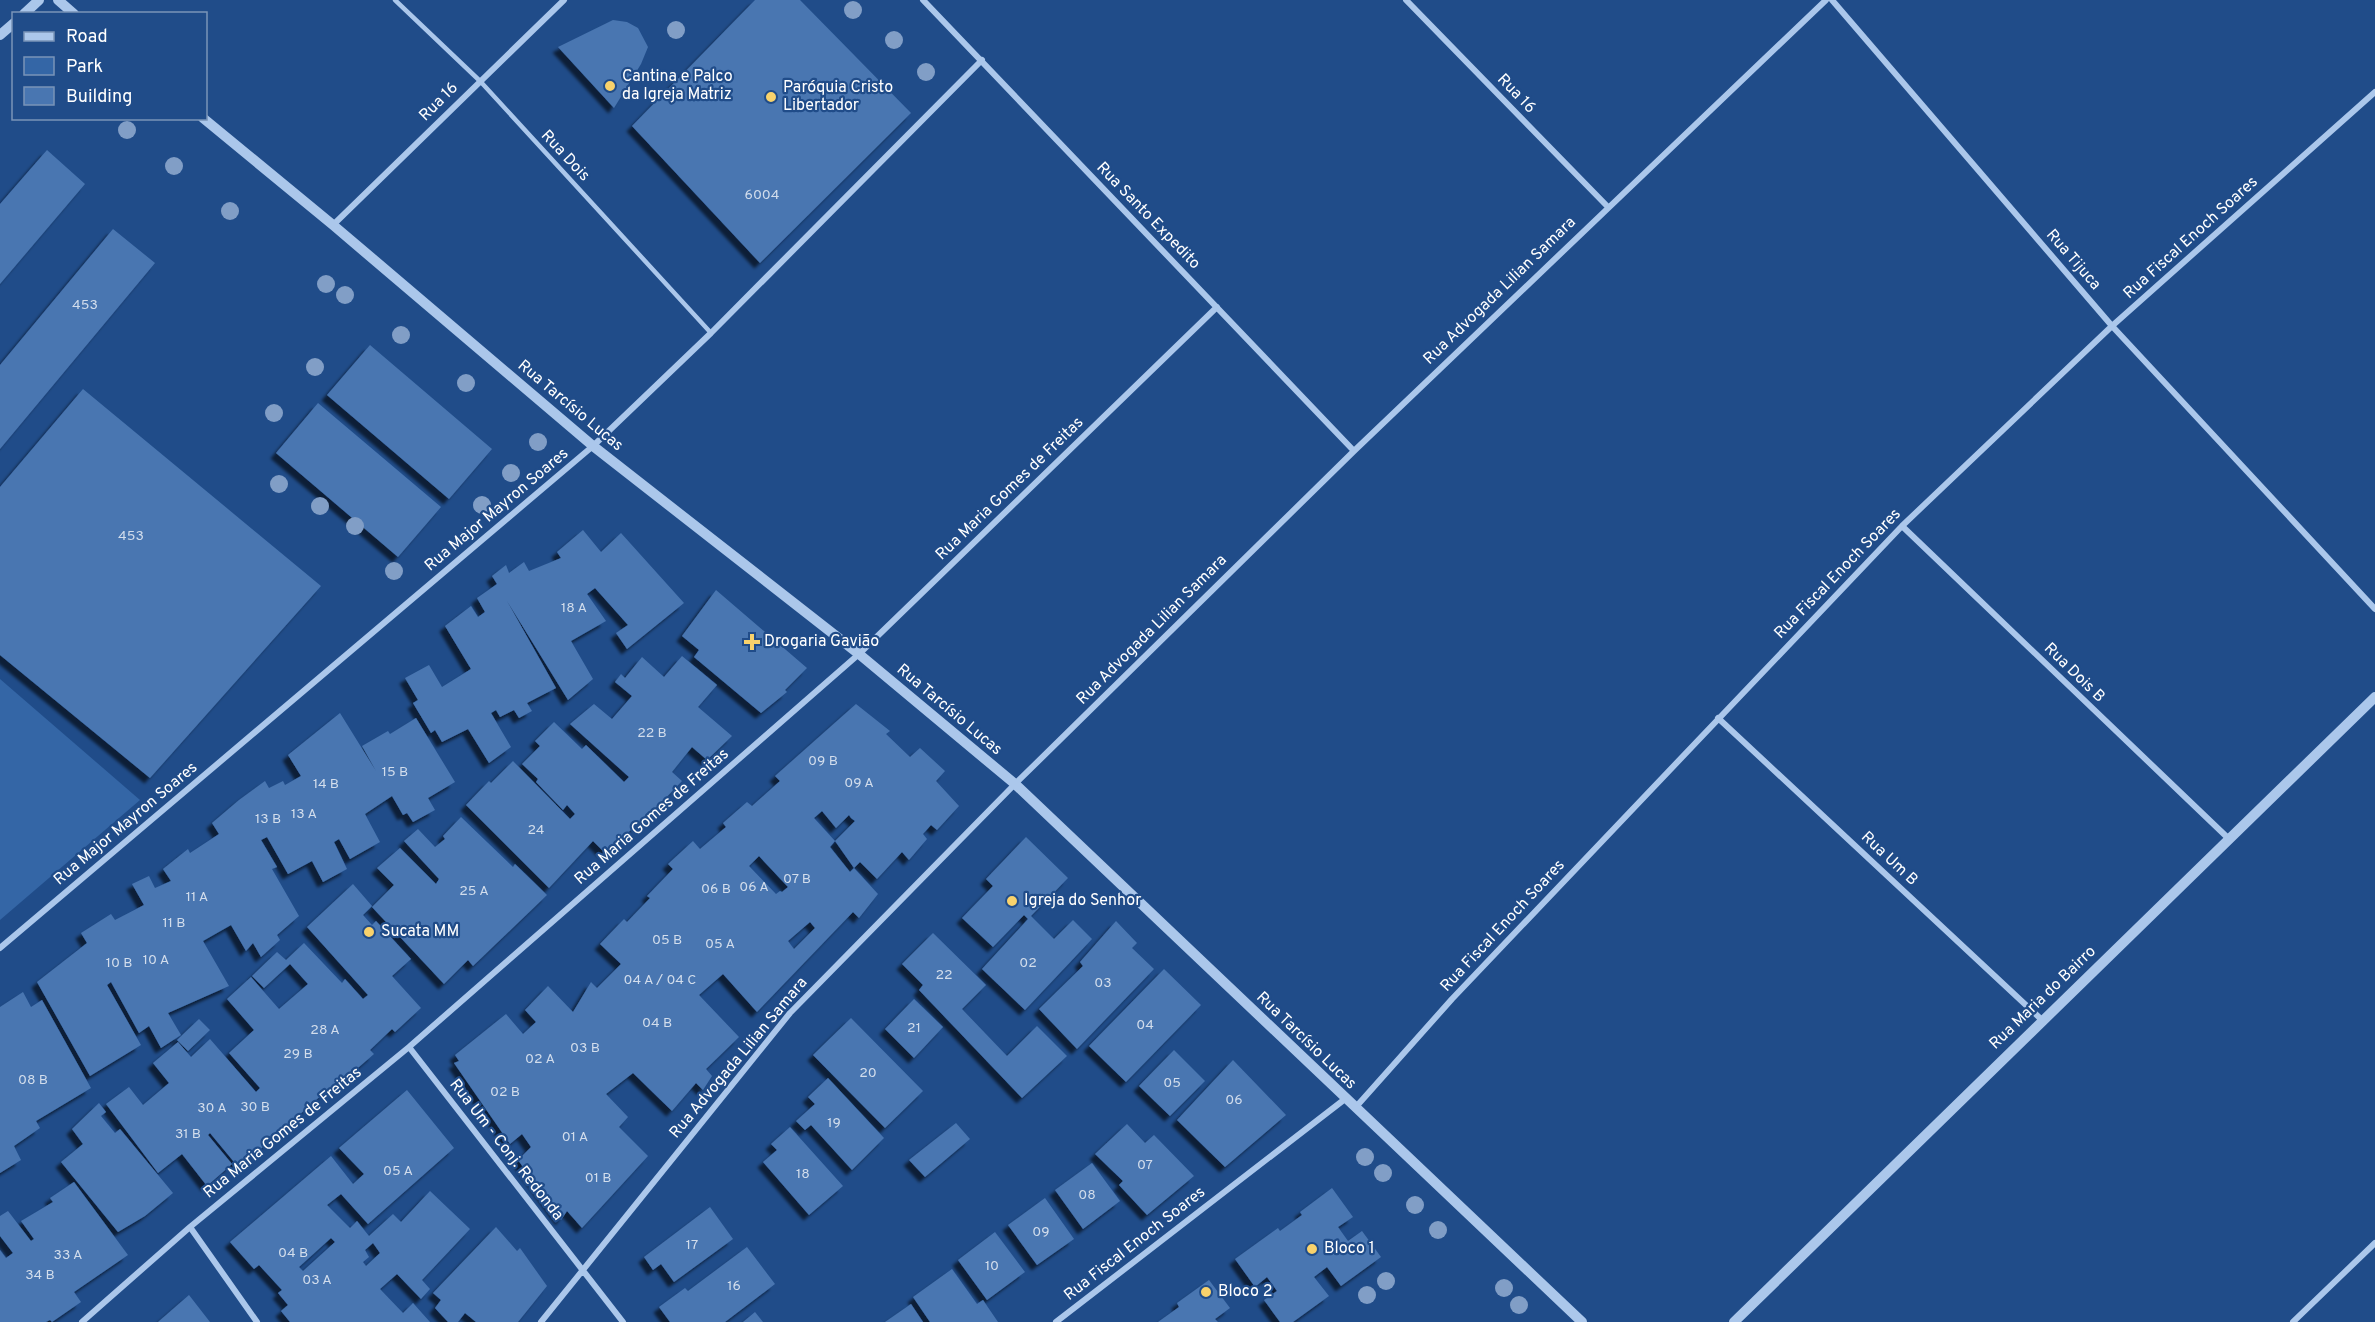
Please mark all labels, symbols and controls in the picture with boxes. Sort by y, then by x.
legend [12,12,207,120]
text: Road [66,26,108,49]
text: Park [66,56,103,79]
place label: Cantina e Palco da Igreja Matriz [622,67,733,105]
street label: Rua 16 [1492,70,1540,118]
street label: Rua 16 [415,78,463,126]
place label: Paróquia Cristo Libertador [783,78,893,116]
marker: Cantina e Palco da Igreja Matriz [603,79,617,93]
text: Building [66,86,132,109]
marker: Paróquia Cristo Libertador [764,90,778,104]
street label: Rua Dois [536,126,594,186]
street label: Rua Santo Expedito [1092,158,1204,274]
street label: Rua Fiscal Enoch Soares [2120,172,2262,304]
house number: 6004 [745,187,779,204]
street label: Rua Advogada Lilian Samara [1420,213,1580,369]
street label: Rua Tijuca [2041,225,2105,295]
house number: 453 [72,297,98,314]
street label: Rua Tarcísio Lucas [513,356,627,456]
street label: Rua Maria Gomes de Freitas [932,413,1088,565]
street label: Rua Major Mayron Soares [421,444,573,576]
street label: Rua Fiscal Enoch Soares [1770,505,1906,643]
house number: 453 [118,528,144,545]
street label: Rua Advogada Lilian Samara [1073,551,1231,709]
house number: 18 A [561,600,587,617]
place label: Drogaria Gavião [764,632,879,652]
marker: Drogaria Gavião [745,635,759,649]
street label: Rua Dois B [2039,639,2109,707]
street label: Rua Tarcísio Lucas [892,660,1006,760]
house number: 22 B [637,725,667,742]
street label: Rua Maria Gomes de Freitas [571,745,733,889]
house number: 09 B [808,753,838,770]
street label: Rua Major Mayron Soares [50,758,202,890]
house number: 15 B [382,764,408,781]
house number: 09 A [844,775,874,792]
house number: 14 B [313,776,339,793]
house number: 13 A [291,806,317,823]
house number: 13 B [255,811,281,828]
house number: 24 [527,822,545,839]
street label: Rua Um B [1856,828,1922,890]
street label: Rua Fiscal Enoch Soares [1436,856,1570,996]
house number: 07 B [783,871,811,888]
house number: 06 A [739,879,769,896]
house number: 06 B [701,881,731,898]
house number: 25 A [459,883,489,900]
house number: 11 A [186,889,208,906]
place label: Igreja do Senhor [1024,891,1141,911]
marker: Igreja do Senhor [1005,894,1019,908]
house number: 11 B [163,915,185,932]
place label: Sucata MM [381,922,459,942]
marker: Sucata MM [362,925,376,939]
house number: 05 B [652,932,682,949]
house number: 05 A [705,936,735,953]
street label: Rua Maria do Bairro [1985,942,2101,1054]
house number: 10 A [143,952,169,969]
house number: 10 B [106,955,132,972]
house number: 02 [1019,955,1037,972]
house number: 22 [935,967,953,984]
house number: 04 A / 04 C [624,972,696,989]
street label: Rua Advogada Lilian Samara [666,973,812,1143]
house number: 03 [1094,975,1112,992]
street label: Rua Tarcísio Lucas [1252,988,1360,1094]
house number: 04 B [642,1015,672,1032]
house number: 04 [1136,1017,1154,1034]
house number: 21 [907,1020,921,1037]
house number: 28 A [310,1022,340,1039]
house number: 03 B [570,1040,600,1057]
house number: 29 B [283,1046,313,1063]
house number: 02 A [525,1051,555,1068]
street label: Rua Maria Gomes de Freitas [200,1063,366,1203]
house number: 20 [859,1065,877,1082]
house number: 08 B [18,1072,48,1089]
street label: Rua Um - Conj. Redonda [445,1075,567,1225]
house number: 05 [1163,1075,1181,1092]
house number: 02 B [490,1084,520,1101]
house number: 06 [1225,1092,1243,1109]
house number: 30 B [240,1099,270,1116]
house number: 30 A [197,1100,227,1117]
house number: 19 [827,1115,841,1132]
house number: 31 B [175,1126,201,1143]
house number: 01 A [562,1129,588,1146]
house number: 07 [1137,1157,1153,1174]
house number: 05 A [383,1163,413,1180]
house number: 18 [796,1166,810,1183]
house number: 01 B [585,1170,611,1187]
street label: Rua Fiscal Enoch Soares [1060,1183,1210,1305]
house number: 08 [1078,1187,1096,1204]
house number: 09 [1032,1224,1050,1241]
house number: 17 [686,1237,698,1254]
place label: Bloco 1 [1324,1239,1375,1259]
marker: Bloco 1 [1305,1242,1319,1256]
house number: 04 B [278,1245,308,1262]
house number: 33 A [53,1247,83,1264]
house number: 10 [985,1258,999,1275]
house number: 34 B [25,1267,55,1284]
house number: 03 A [302,1272,332,1289]
house number: 16 [727,1278,741,1295]
place label: Bloco 2 [1218,1282,1272,1302]
marker: Bloco 2 [1199,1285,1213,1299]

